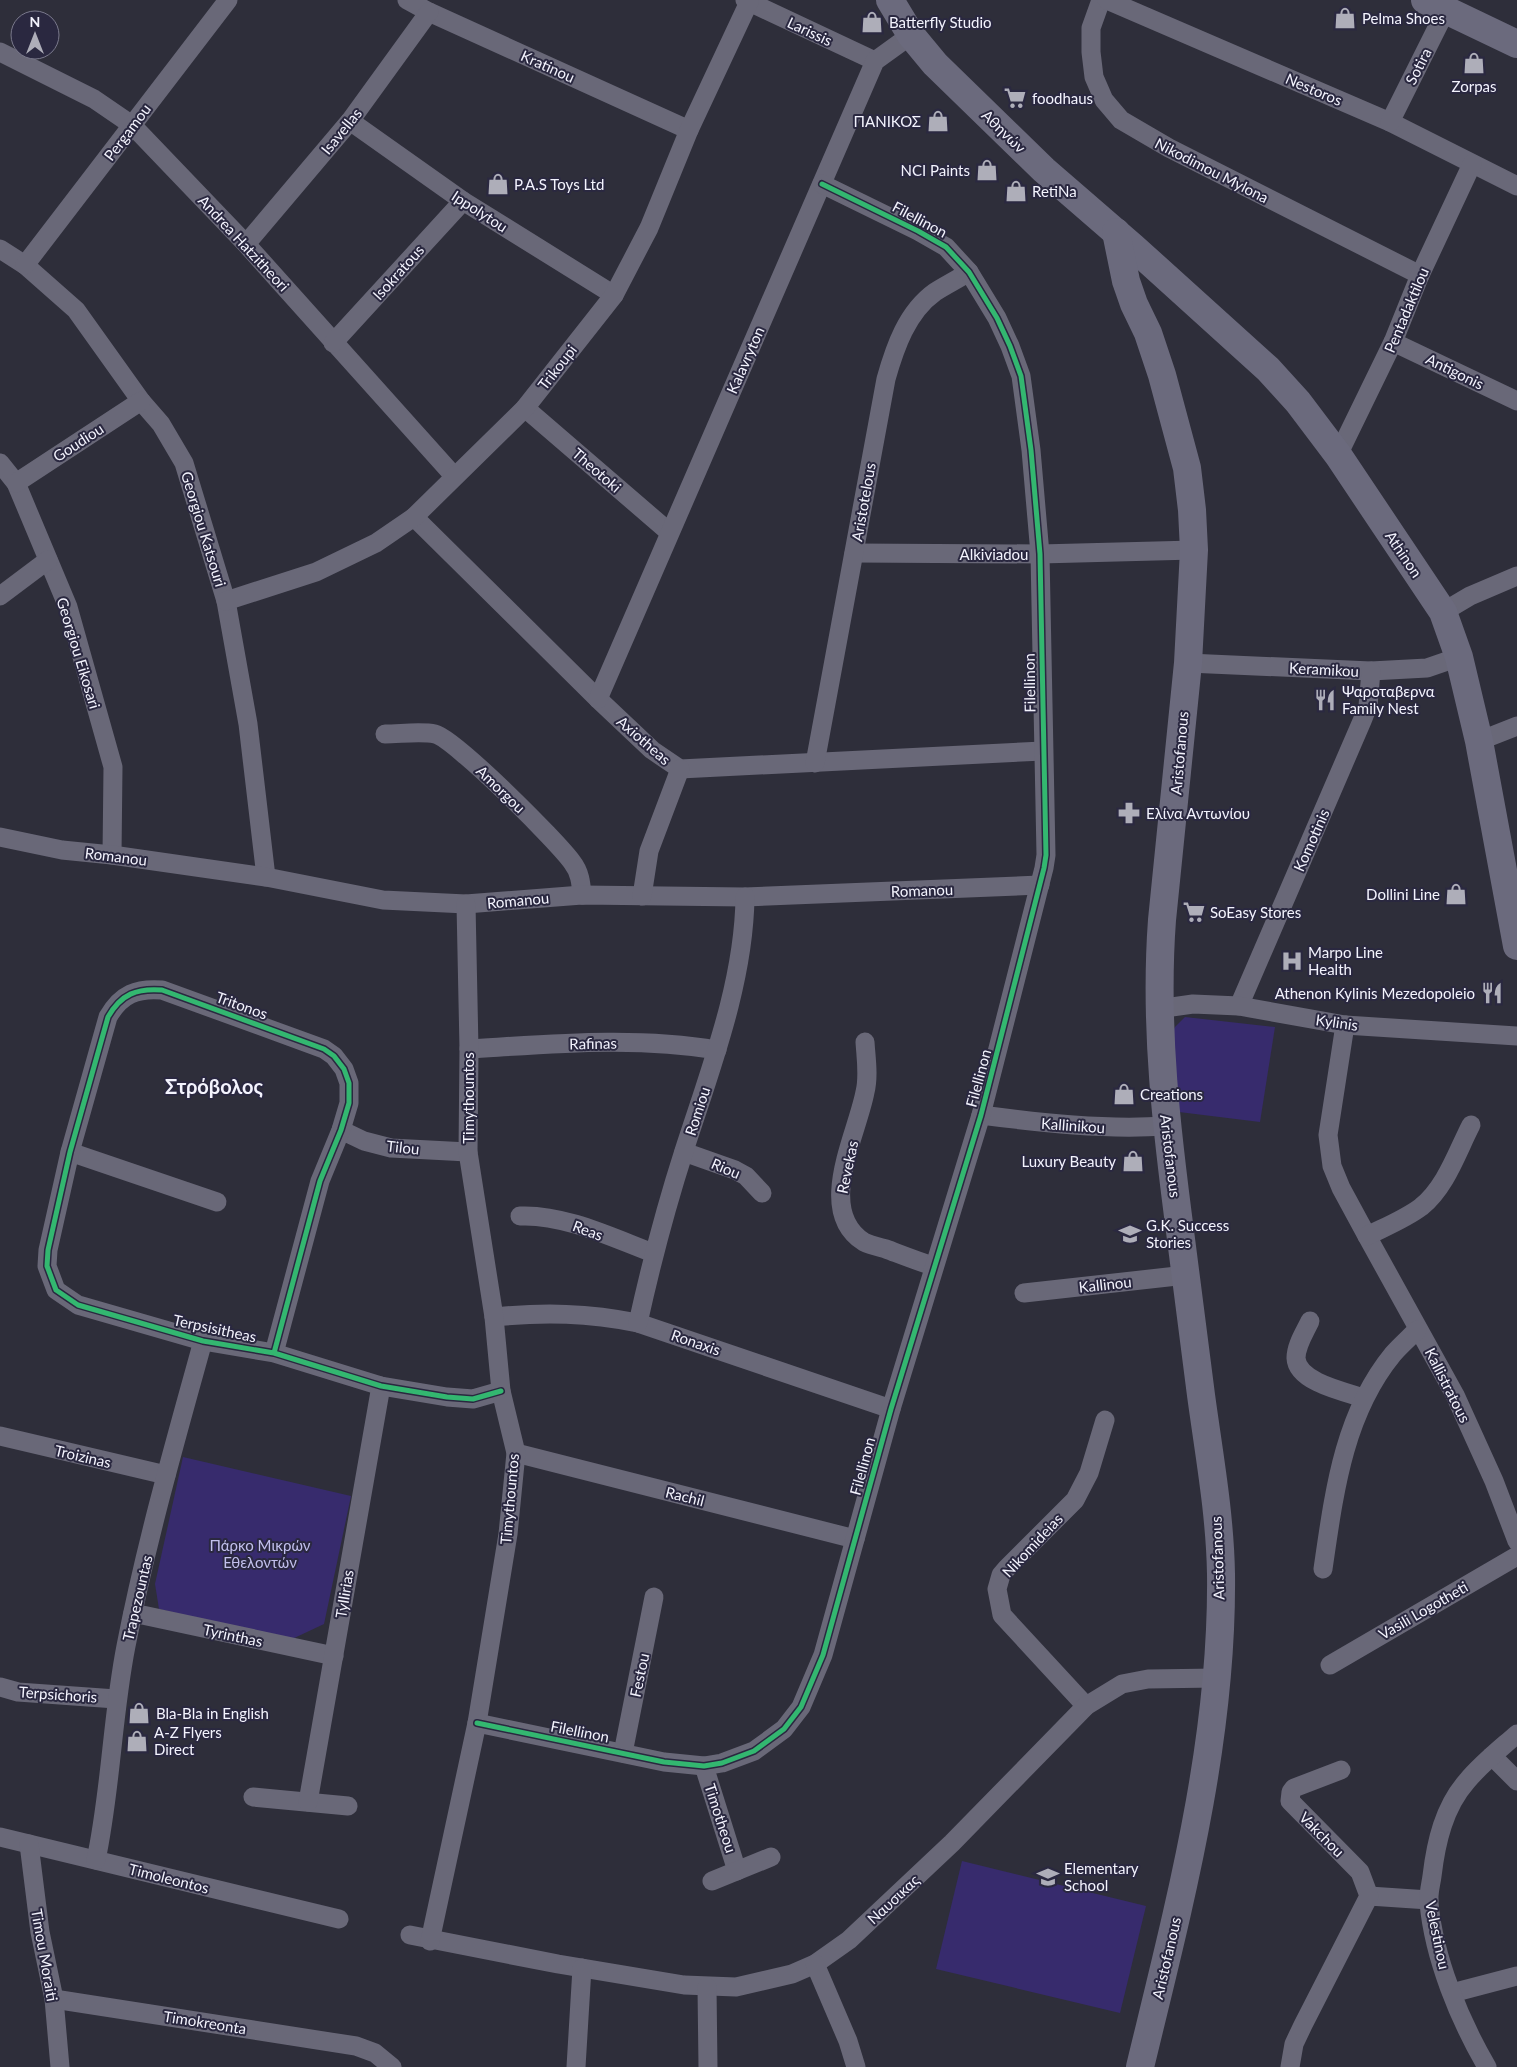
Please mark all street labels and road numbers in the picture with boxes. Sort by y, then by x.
street label: Larissis [785,13,835,49]
street label: Sotira [1401,45,1435,87]
street label: Kratinou [518,46,578,86]
street label: Nestoros [1283,69,1345,109]
street label: Pergamou [100,100,154,164]
street label: Isavellas [317,104,365,158]
street label: Αθηνών [978,106,1030,156]
street label: Nikodimou Mylona [1152,134,1272,206]
street label: Ippolytou [449,186,511,236]
street label: Andrea Hatzitheori [195,191,293,295]
street label: Filellinon [890,197,950,241]
street label: Isokratous [369,241,427,303]
street label: Pentadaktilou [1380,265,1432,355]
street label: Kalavryton [722,324,768,396]
street label: Trikoupi [534,341,580,393]
street label: Antigonis [1423,349,1487,393]
street label: Goudiou [49,419,107,465]
street label: Theotoki [569,444,625,496]
street label: Aristotelous [847,461,879,543]
street label: Georgiou Katsouri [178,469,230,589]
street label: Athinon [1382,527,1426,581]
street label: Alkiviadou [960,545,1028,563]
street label: Georgiou Eikosari [53,595,105,711]
street label: Filellinon [1019,653,1039,713]
street label: Keramikou [1289,658,1359,680]
street label: Aristofanous [1166,710,1192,796]
street label: Axiotheas [613,712,675,768]
street label: Amorgou [473,761,529,817]
street label: Komotinis [1289,806,1333,874]
street label: Romanou [84,843,148,869]
street label: Romanou [890,880,954,900]
street label: Romanou [486,888,550,912]
street label: Tritonos [214,987,270,1023]
street label: Kylinis [1315,1010,1359,1034]
street label: Rafinas [569,1034,617,1052]
street label: Filellinon [962,1047,994,1109]
street label: Timythountos [459,1052,477,1144]
street label: Romiou [681,1084,713,1138]
street label: Aristofanous [1157,1113,1185,1199]
street label: Kallinikou [1040,1114,1106,1136]
street label: Tilou [386,1136,420,1158]
street label: Revekas [833,1139,861,1195]
street label: Riou [709,1154,743,1182]
street label: Reas [570,1216,606,1244]
street label: Kallinou [1078,1272,1132,1296]
street label: Terpsisitheas [172,1310,258,1346]
street label: Ronaxis [669,1325,723,1359]
street label: Kallistratous [1422,1345,1474,1425]
street label: Filellinon [846,1435,878,1497]
street label: Troizinas [53,1441,113,1471]
street label: Timythountos [496,1453,522,1545]
street label: Rachil [664,1482,706,1510]
street label: Nikomideias [998,1509,1066,1581]
street label: Aristofanous [1207,1516,1227,1600]
street label: Trapezountas [118,1553,156,1643]
street label: Tyllirias [331,1568,357,1620]
street label: Vasili Logotheti [1375,1577,1471,1643]
street label: Tyrinthas [202,1620,264,1650]
street label: Festou [626,1651,652,1699]
street label: Terpsichoris [18,1682,98,1706]
street label: Filellinon [549,1716,611,1746]
street label: Timotheou [701,1781,741,1855]
street label: Vakchou [1296,1808,1348,1860]
street label: Timoleontos [127,1859,211,1897]
street label: Ναυσικας [863,1870,923,1928]
street label: Velestinou [1422,1899,1454,1971]
street label: Timou Moraiti [28,1907,62,2003]
street label: Aristofanous [1148,1915,1184,2001]
street label: Timokreonta [162,2007,248,2037]

